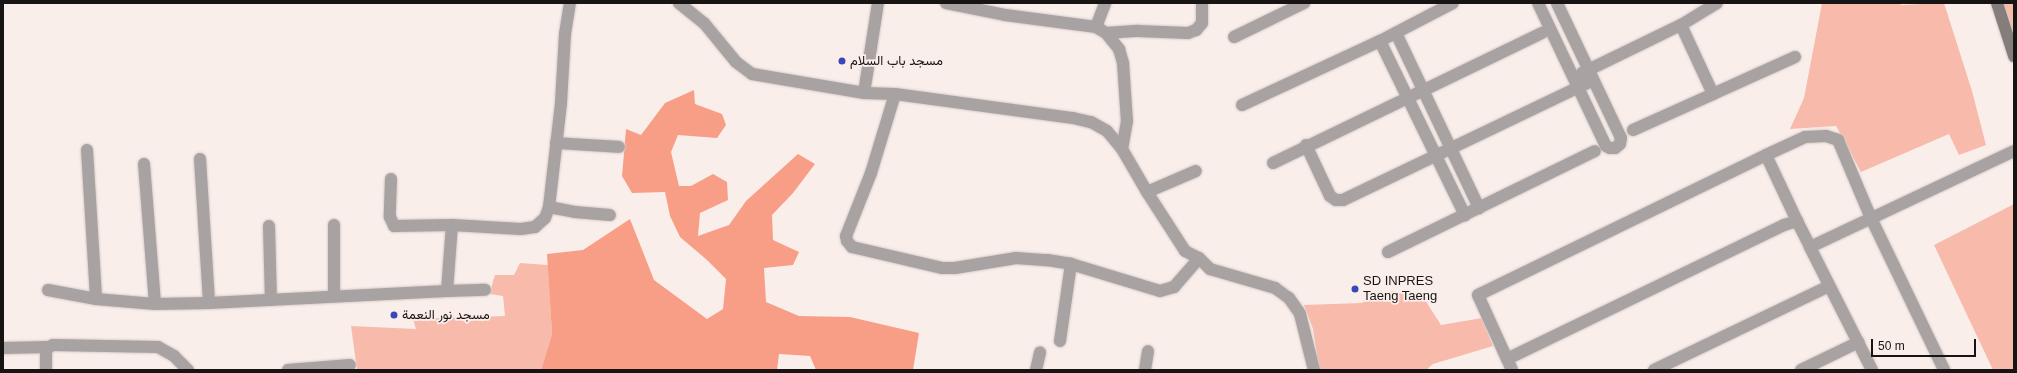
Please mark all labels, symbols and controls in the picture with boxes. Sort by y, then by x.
place label: مسجد باب السلام [850,53,943,69]
marker: مسجد باب السلام [837,56,847,66]
place label: SD INPRES Taeng Taeng [1363,274,1437,305]
marker: SD INPRES Taeng Taeng [1350,284,1360,294]
place label: مسجد نور النعمة [402,307,490,323]
marker: مسجد نور النعمة [389,310,399,320]
scale bar [1873,331,1978,357]
text: 50 m [1878,339,1905,353]

